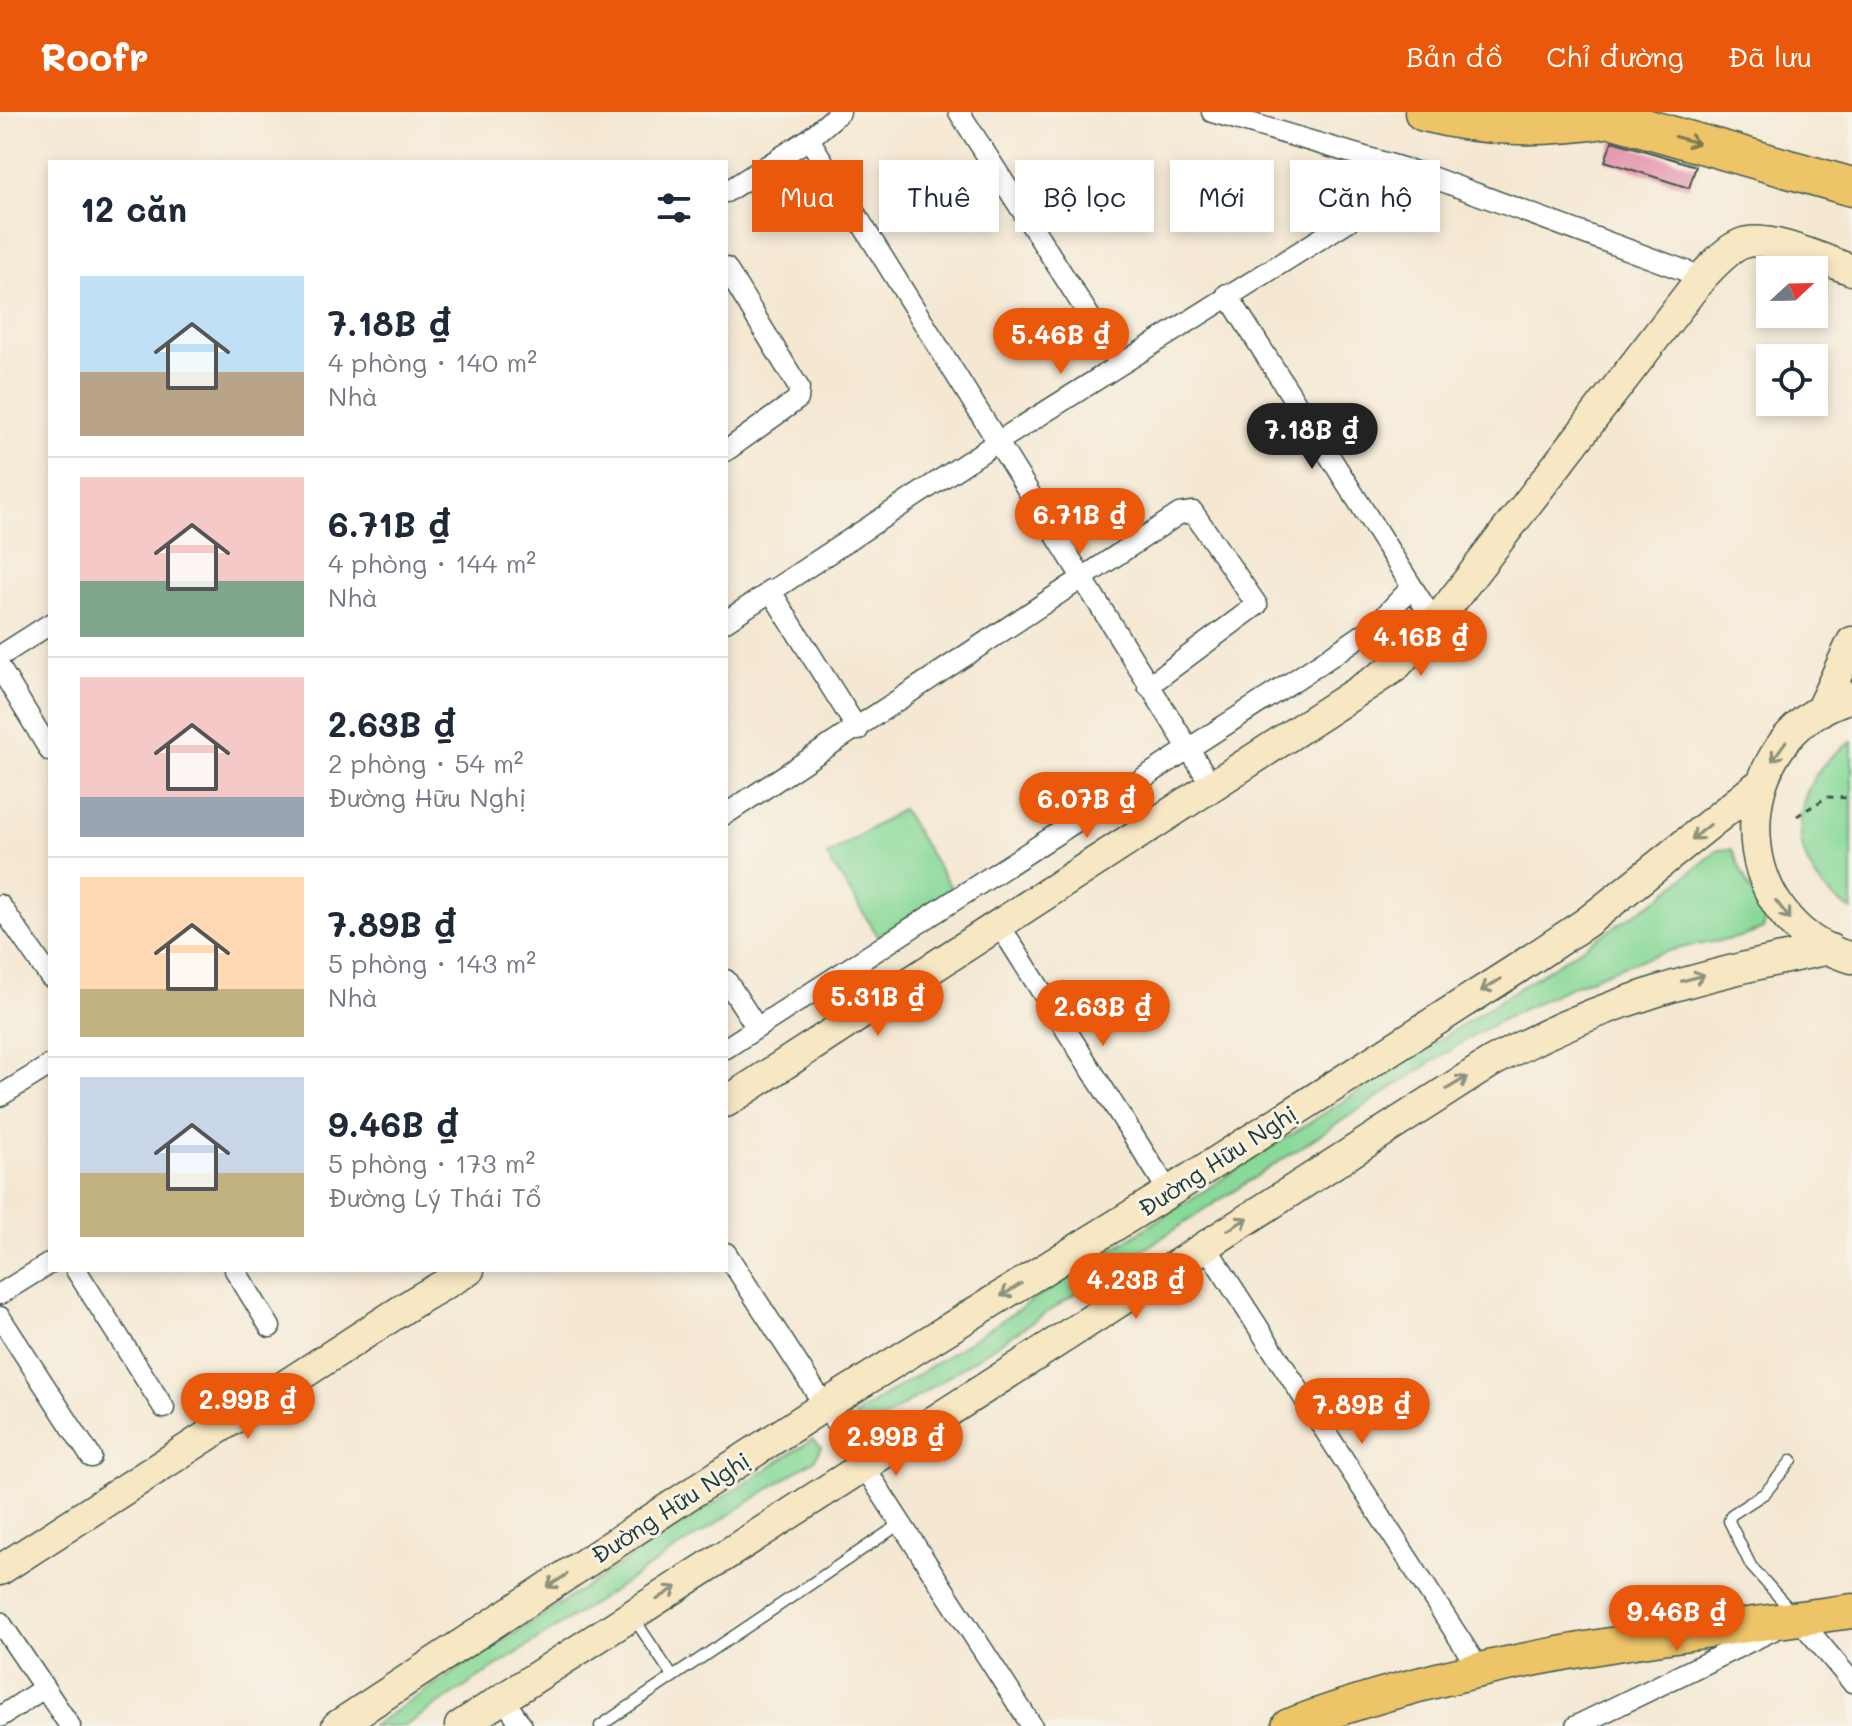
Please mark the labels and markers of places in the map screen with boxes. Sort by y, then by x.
pin: 5.46B ₫ [987,308,1135,376]
pin: 7.18B ₫ [1238,403,1386,471]
pin: 6.71B ₫ [1006,488,1154,556]
pin: 4.16B ₫ [1347,610,1495,678]
pin: 6.07B ₫ [1013,772,1161,840]
pin: 5.31B ₫ [804,970,952,1038]
pin: 2.63B ₫ [1029,980,1177,1048]
pin: 4.23B ₫ [1062,1253,1210,1321]
pin: 2.99B ₫ [174,1373,322,1441]
pin: 7.89B ₫ [1288,1378,1436,1446]
pin: 2.99B ₫ [822,1410,970,1478]
pin: 9.46B ₫ [1603,1585,1751,1653]

